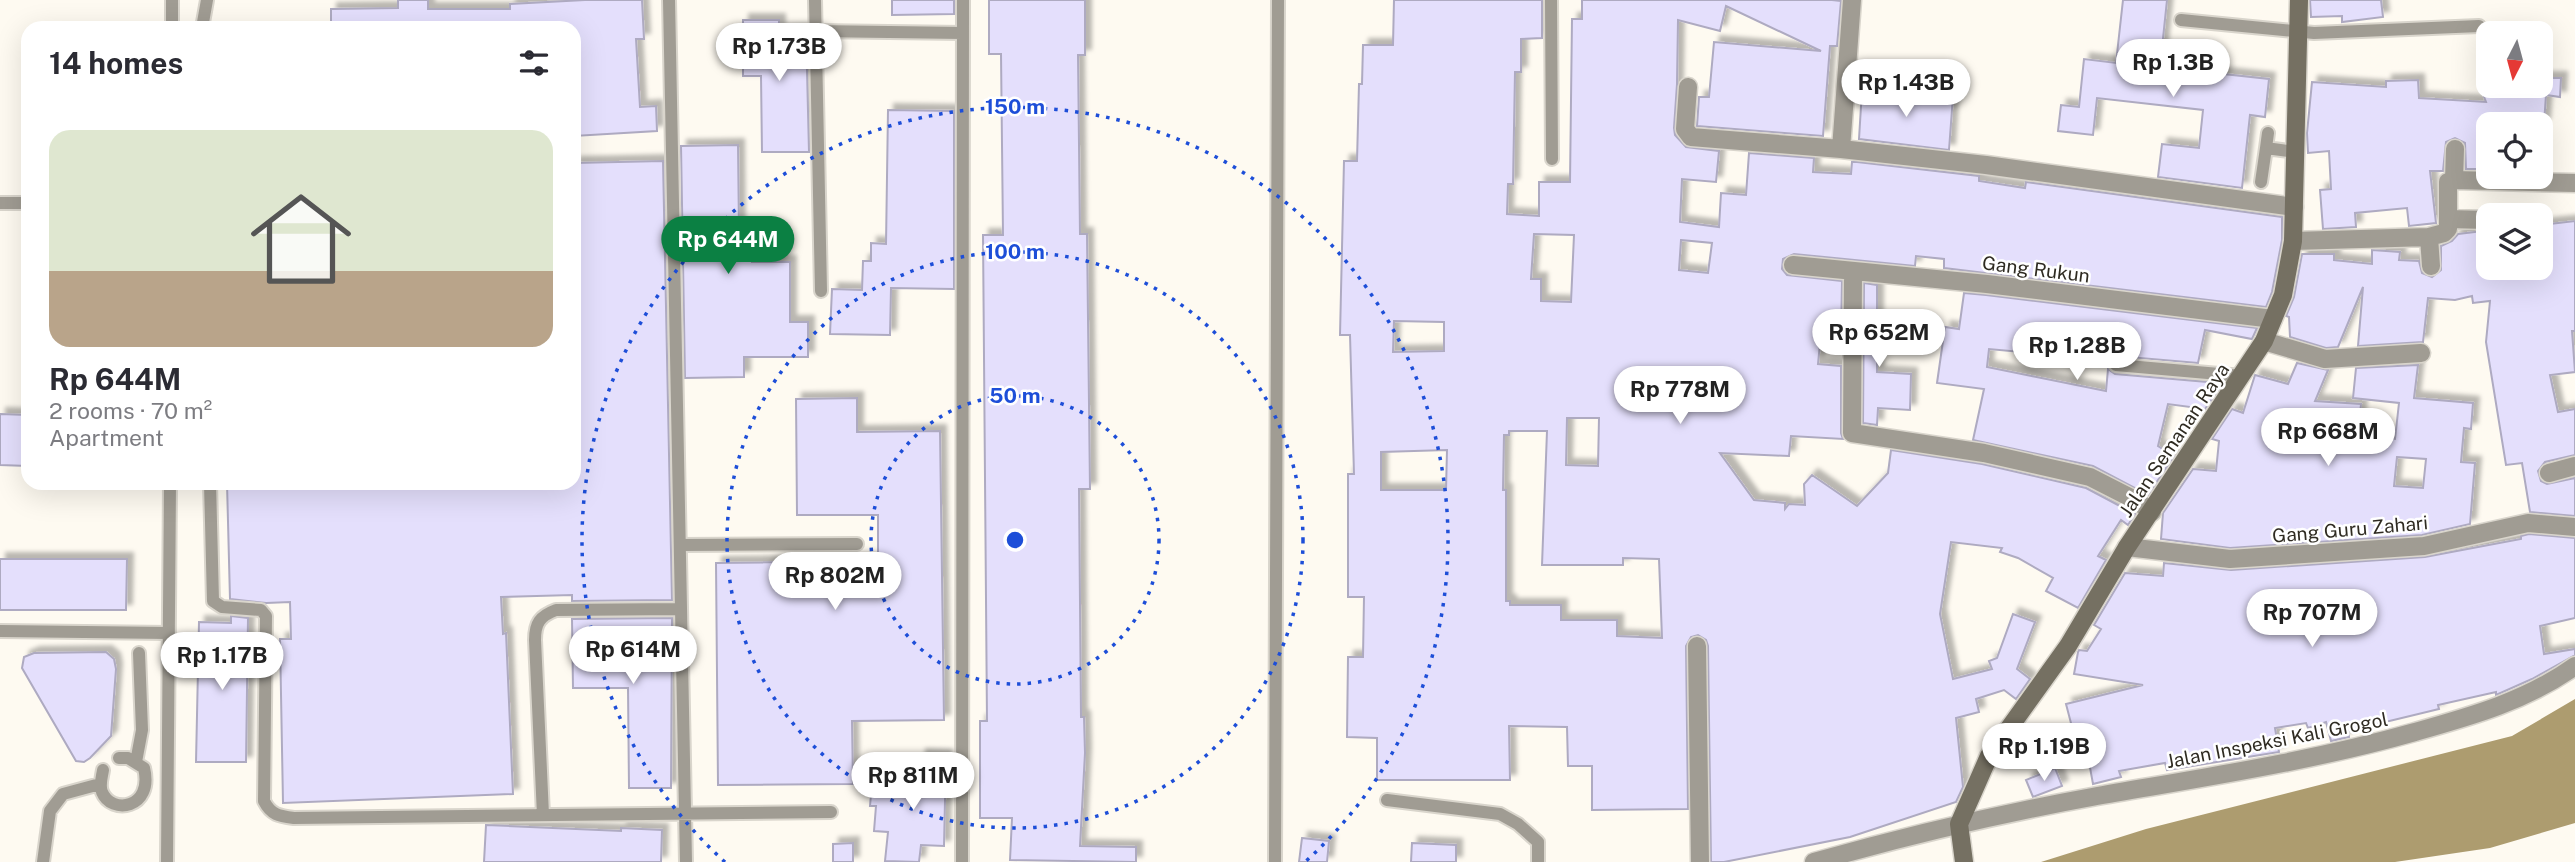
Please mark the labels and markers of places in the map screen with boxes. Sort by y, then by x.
pin: Rp 1.73B [707,24,851,83]
pin: Rp 1.3B [2108,40,2238,99]
pin: Rp 1.43B [1834,60,1978,119]
pin: Rp 644M [663,216,793,276]
pin: Rp 652M [1814,310,1944,369]
pin: Rp 1.28B [2005,322,2149,382]
pin: Rp 778M [1615,366,1745,426]
pin: Rp 668M [2263,408,2393,468]
centre of rings [1003,528,1027,552]
pin: Rp 802M [770,552,900,612]
pin: Rp 707M [2247,590,2377,649]
pin: Rp 614M [568,626,698,686]
pin: Rp 1.17B [150,632,294,692]
pin: Rp 1.19B [1972,724,2116,783]
pin: Rp 811M [848,752,978,812]

